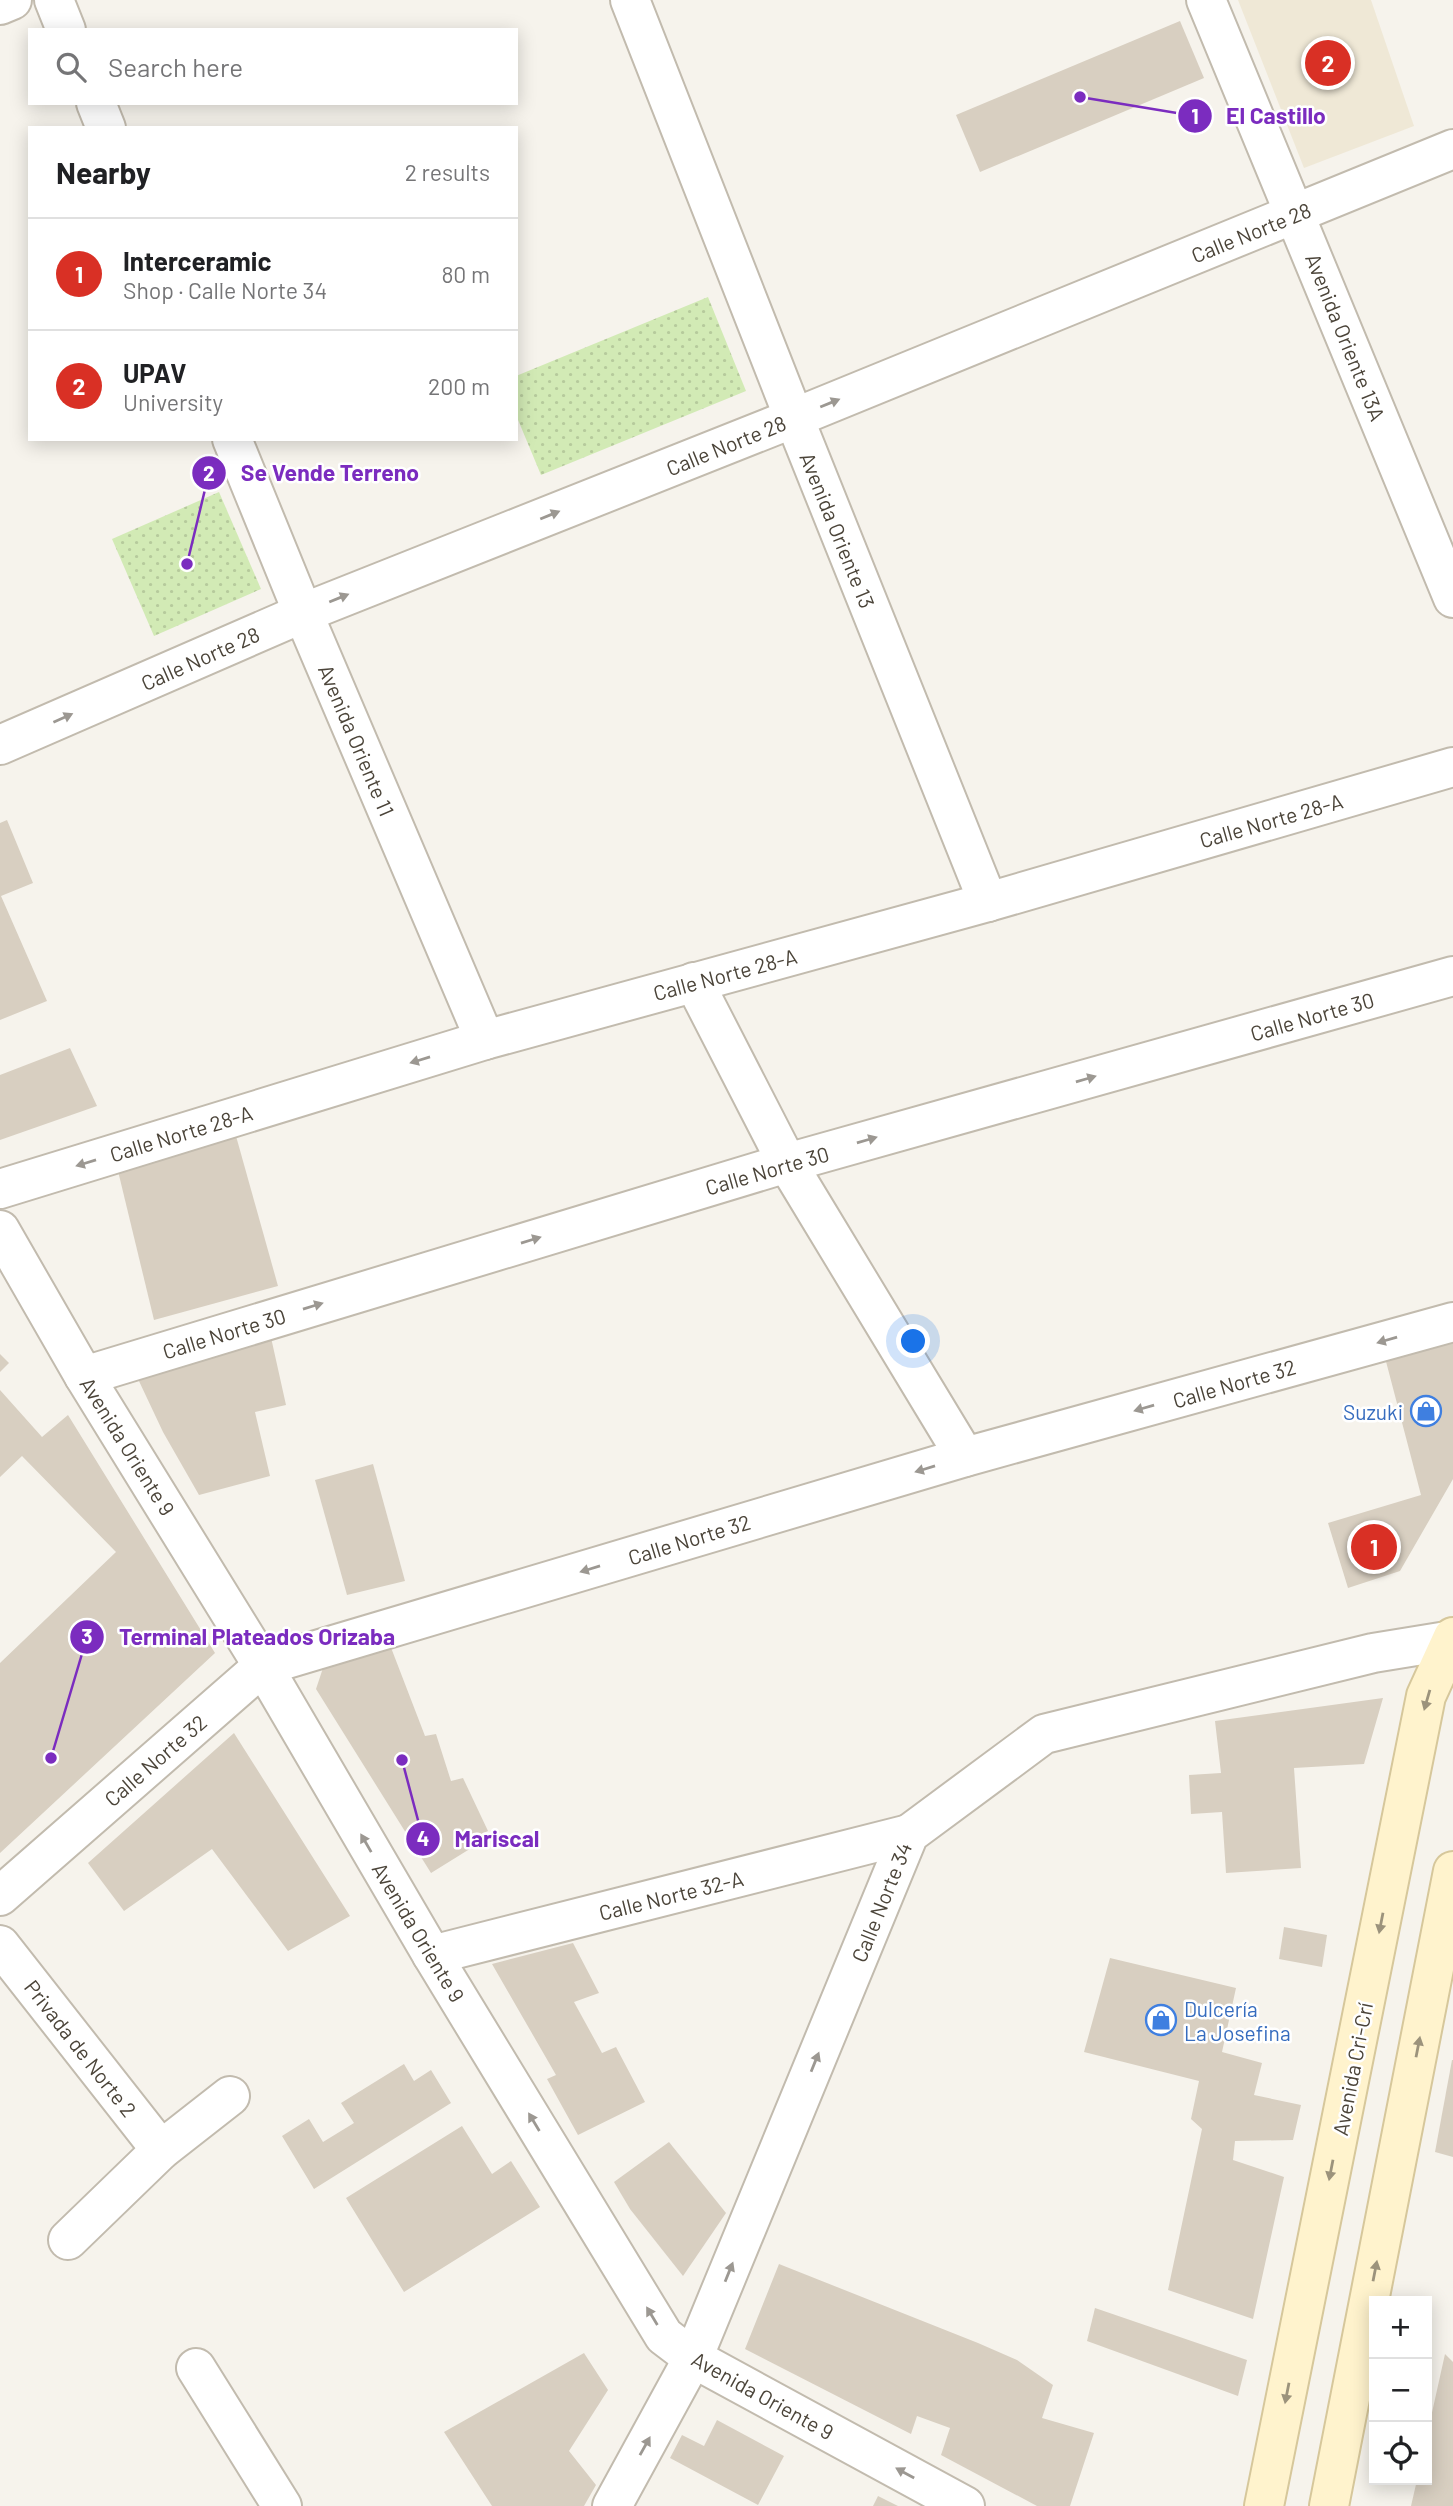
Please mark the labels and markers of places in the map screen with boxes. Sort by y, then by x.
pin: 2 [1305,37,1351,89]
callout: El Castillo [1177,94,1340,138]
callout: Se Vende Terreno [192,451,433,495]
shop icon: Suzuki [1409,1394,1443,1428]
place label: Suzuki [1343,1399,1403,1424]
pin: 1 [1351,1521,1397,1573]
callout: Terminal Plateados Orizaba [70,1615,409,1659]
callout: Mariscal [406,1817,554,1861]
place label: Dulcería La Josefina [1184,1996,1291,2045]
shop icon: Dulcería La Josefina [1144,2003,1178,2037]

